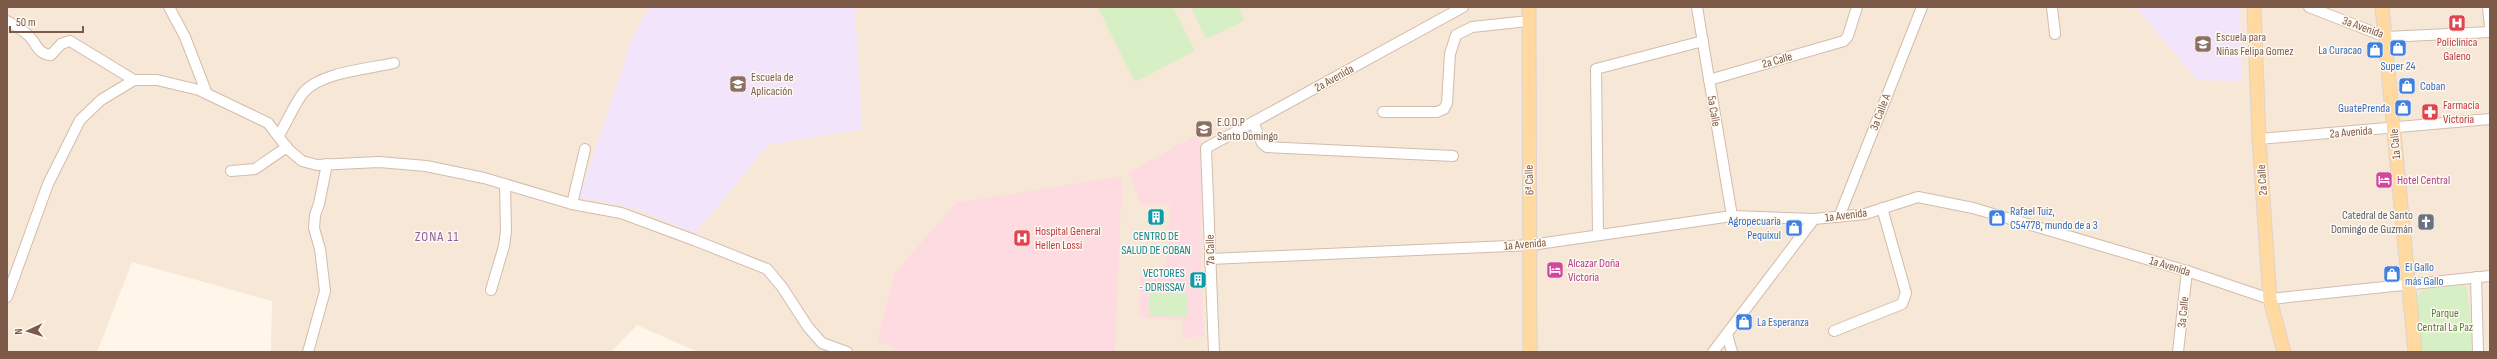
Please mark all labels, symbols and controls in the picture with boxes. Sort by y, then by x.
scale bar [10,8,83,34]
street label: 3a Avenida [2340,13,2386,42]
hospital icon: Policlínica Galeno [2447,13,2467,33]
text: 50 m [16,15,36,30]
place label: Escuela para Niñas Felipa Gomez [2216,30,2294,59]
school or university icon: Escuela para Niñas Felipa Gomez [2193,34,2213,54]
place label: Policlínica Galeno [2437,35,2478,64]
shop icon: Super 24 [2388,38,2408,58]
shop icon: La Curacao [2365,40,2385,60]
place label: La Curacao [2318,43,2362,58]
street label: 2a Calle [1760,49,1794,72]
place label: Super 24 [2380,59,2416,74]
street label: 2a Avenida [1312,61,1357,95]
place label: Escuela de Aplicación [750,70,794,99]
school or university icon: Escuela de Aplicación [728,74,748,94]
shop icon: Coban [2397,76,2417,96]
place label: Coban [2420,79,2445,94]
street label: 3a Calle A [1867,91,1895,133]
street label: 5a Calle [1703,95,1724,128]
shop icon: GuatePrenda [2393,98,2413,118]
place label: Farmacia Victoria [2443,98,2480,127]
place label: GuatePrenda [2338,101,2390,116]
pharmacy icon: Farmacia Victoria [2420,102,2440,122]
place label: E.O.D.P Santo Domingo [1217,115,1278,144]
school or university icon: E.O.D.P Santo Domingo [1194,119,1214,139]
street label: 2a Avenida [2329,123,2373,142]
street label: 1a Calle [2387,128,2404,160]
street label: 6ª Calle [1521,164,1538,195]
street label: 2a Calle [2254,164,2271,196]
hotel icon: Hotel Central [2374,170,2394,190]
place label: Hotel Central [2397,173,2450,188]
place label: Rafael Tuiz, C54778, mundo de a 3 [2010,204,2098,233]
street label: 1a Avenida [1824,205,1868,226]
building icon: CENTRO DE SALUD DE COBAN [1146,207,1166,227]
shop icon: Rafael Tuiz, C54778, mundo de a 3 [1987,208,2007,228]
place label: Catedral de Santo Domingo de Guzmán [2331,208,2413,237]
church icon: Catedral de Santo Domingo de Guzmán [2416,212,2436,232]
place label: Agropecuaria Pequixul [1727,214,1781,243]
shop icon: Agropecuaria Pequixul [1784,218,1804,238]
place label: Hospital General Hellen Lossi [1035,224,1101,253]
district label: ZONA 11 [415,228,459,245]
hospital icon: Hospital General Hellen Lossi [1012,228,1032,248]
place label: CENTRO DE SALUD DE COBAN [1121,229,1191,258]
street label: 7a Calle [1202,234,1219,266]
street label: 1a Avenida [1503,235,1547,254]
street label: 1a Avenida [2147,253,2193,280]
place label: Alcazar Doña Victoria [1567,256,1620,285]
hotel icon: Alcazar Doña Victoria [1545,260,1565,280]
place label: El Gallo más Gallo [2405,260,2444,289]
shop icon: El Gallo más Gallo [2382,264,2402,284]
place label: VECTORES - DDRISSAV [1139,266,1186,295]
building icon: VECTORES - DDRISSAV [1188,270,1208,290]
street label: 3a Calle [2174,296,2193,328]
park label: Parque Central La Paz [2417,306,2474,335]
north arrow [8,311,48,351]
shop icon: La Esperanza [1734,312,1754,332]
place label: La Esperanza [1757,315,1809,330]
text: N [12,328,25,335]

